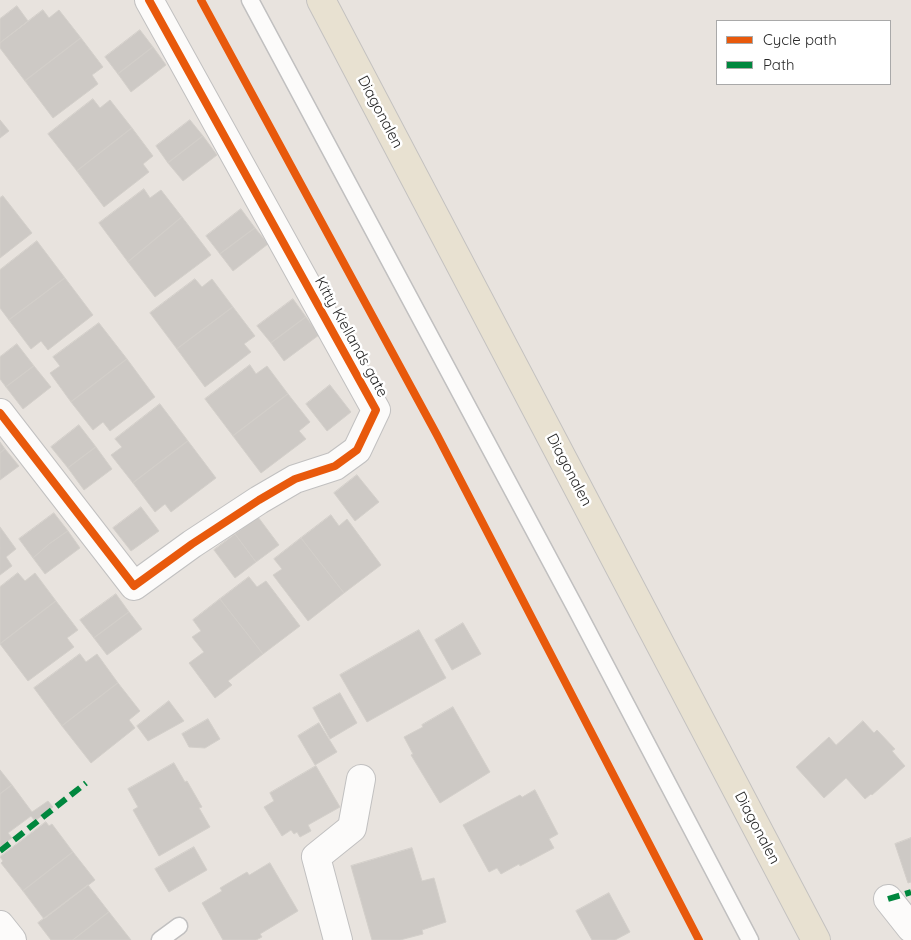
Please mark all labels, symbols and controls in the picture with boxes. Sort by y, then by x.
legend [716,20,891,85]
text: Cycle path [763,30,837,49]
text: Path [763,55,795,74]
street label: Diagonalen [353,73,407,151]
street label: Kitty Kiellands gate [310,274,392,400]
street label: Diagonalen [542,431,596,509]
street label: Diagonalen [730,789,784,867]

